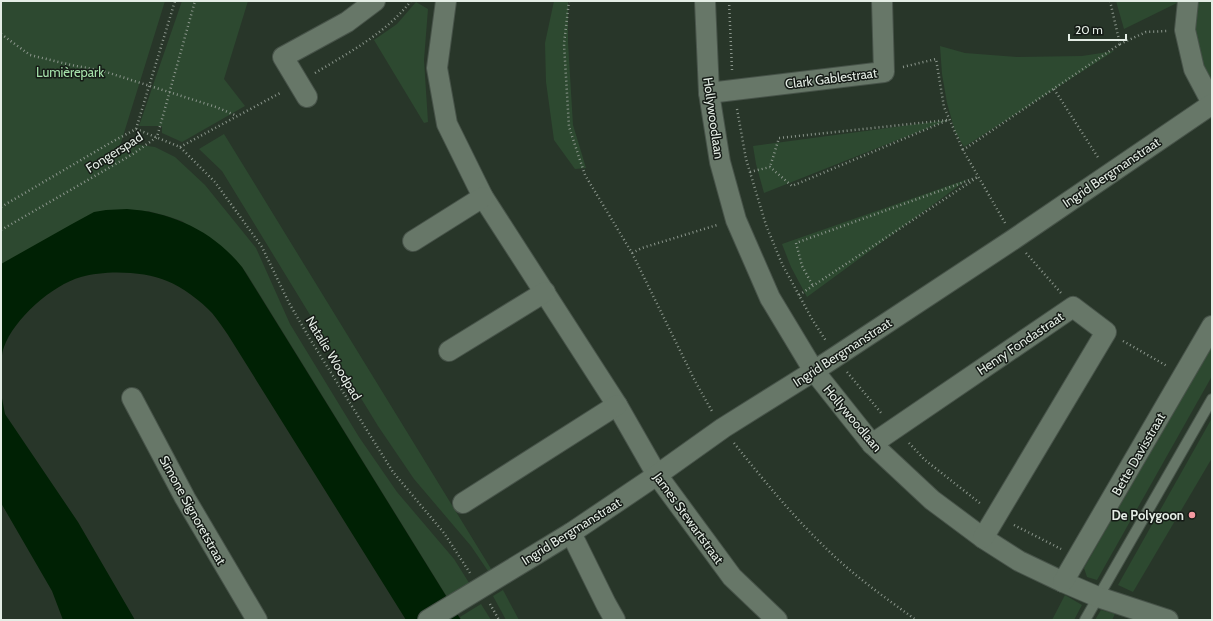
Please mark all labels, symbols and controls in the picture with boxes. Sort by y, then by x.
scale bar [1069,16,1126,42]
text: 20 m [1075,22,1103,37]
park label: Lumièrepark [36,64,104,80]
street label: Clark Gablestraat [784,64,879,92]
street label: Hollywoodlaan [700,76,728,160]
street label: Fongerspad [83,128,145,176]
street label: Ingrid Bergmanstraat [1059,133,1163,211]
street label: Henry Fondastraat [974,308,1067,378]
street label: Natalie Woodpad [303,313,365,403]
street label: Ingrid Bergmanstraat [790,314,895,390]
street label: Hollywoodlaan [820,381,886,455]
street label: Bette Davisstraat [1108,409,1169,498]
street label: Simone Signoretstraat [156,453,230,568]
street label: James Stewartstraat [650,468,728,567]
street label: Ingrid Bergmanstraat [518,494,624,568]
place label: De Polygoon [1111,507,1184,523]
marker: De Polygoon [1187,510,1197,520]

